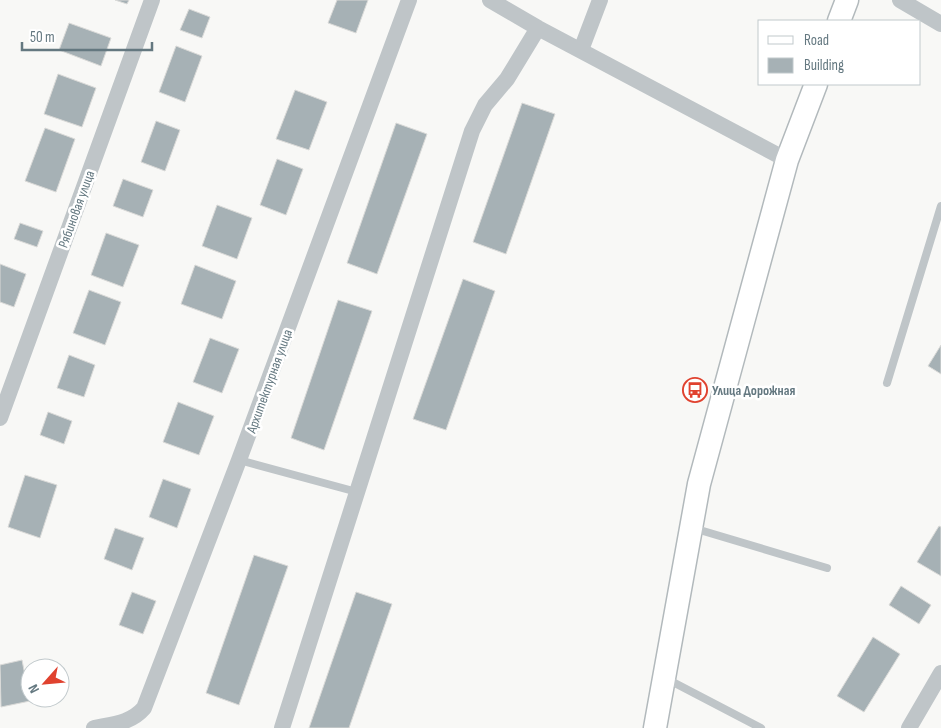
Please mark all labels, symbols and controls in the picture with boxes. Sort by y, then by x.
scale bar [22,20,152,52]
legend [758,20,921,85]
text: 50 m [30,28,55,47]
text: Road [804,31,829,50]
text: Building [804,56,844,75]
street label: Рябиновая улица [55,168,98,250]
street label: Архитектурная улица [242,327,296,436]
bus stop icon: Улица Дорожная [682,377,708,403]
place label: Улица Дорожная [712,382,795,399]
north arrow [20,658,70,708]
text: N [25,681,43,696]

